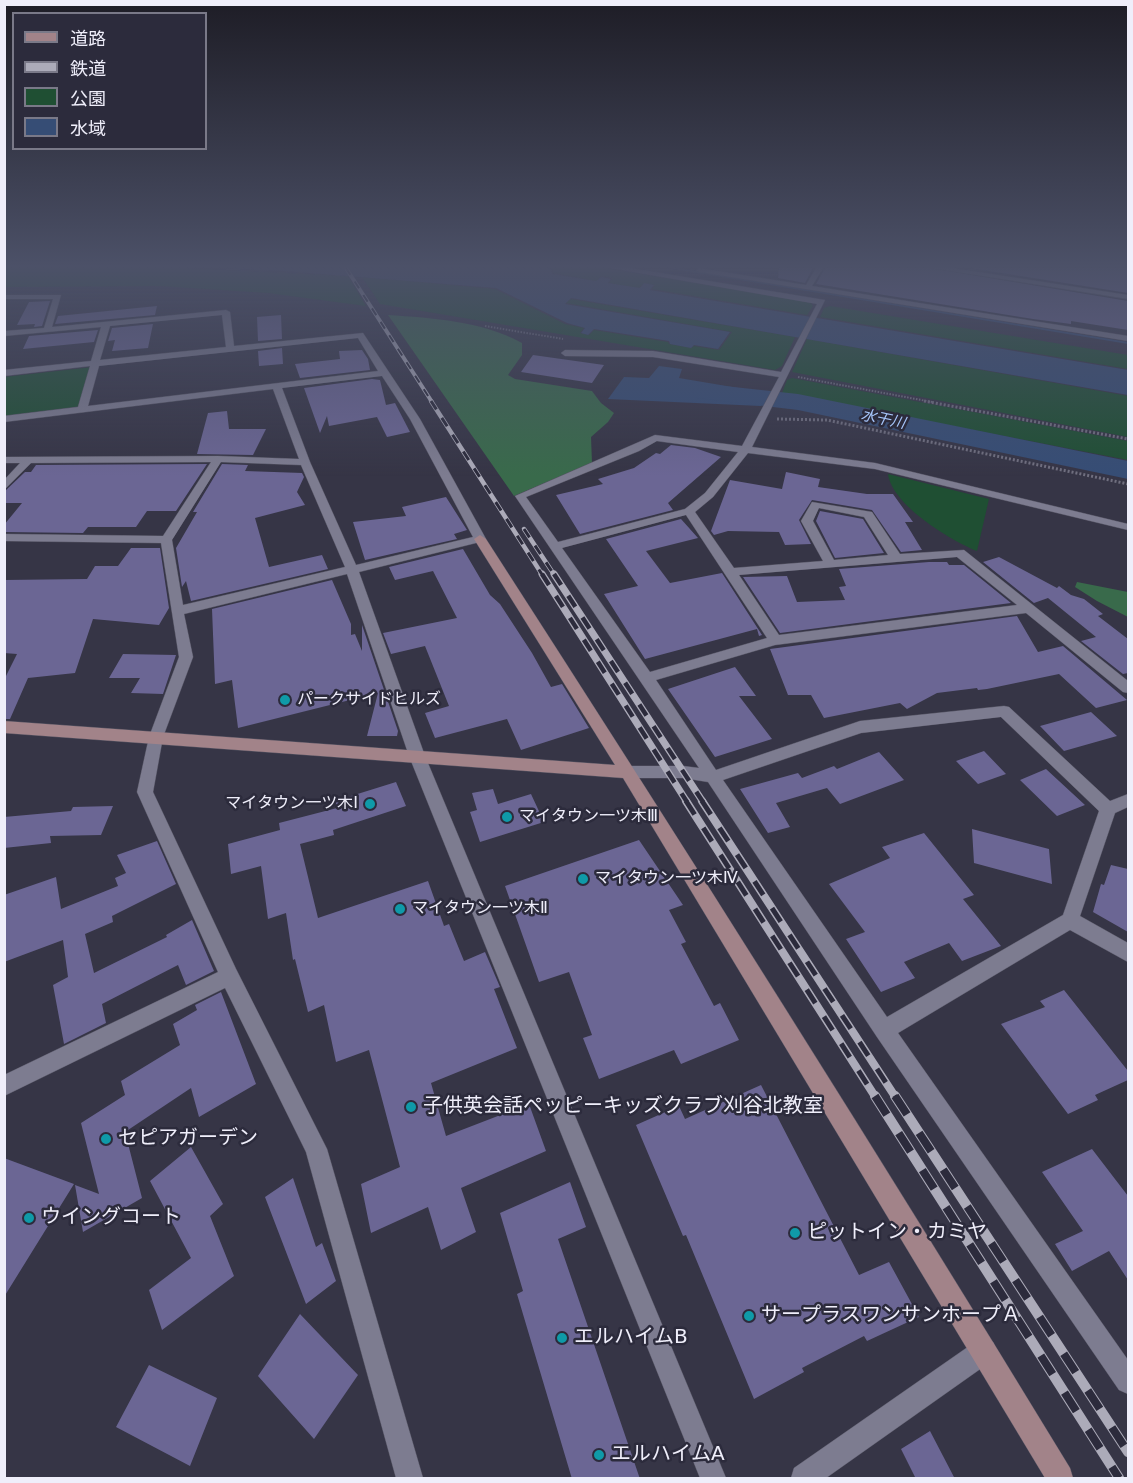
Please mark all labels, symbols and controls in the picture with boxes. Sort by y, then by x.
legend [12,12,207,150]
text: 道路 [70,28,106,49]
text: 鉄道 [70,58,106,79]
text: 公園 [70,88,106,109]
text: 水域 [70,118,106,139]
water label: 水干川 [859,407,907,433]
place label: パークサイドヒルズ [297,690,441,710]
marker: パークサイドヒルズ [278,693,292,707]
place label: マイタウン一ツ木Ⅰ [225,794,358,814]
marker: マイタウン一ツ木Ⅰ [363,797,377,811]
place label: マイタウン一ツ木Ⅲ [519,807,658,827]
marker: マイタウン一ツ木Ⅲ [500,810,514,824]
place label: マイタウン一ツ木Ⅳ [595,869,738,889]
marker: マイタウン一ツ木Ⅳ [576,872,590,886]
place label: マイタウン一ツ木Ⅱ [412,899,548,919]
marker: マイタウン一ツ木Ⅱ [393,902,407,916]
place label: 子供英会話ペッピーキッズクラブ刈谷北教室 [423,1095,823,1119]
marker: 子供英会話ペッピーキッズクラブ刈谷北教室 [404,1100,418,1114]
place label: セピアガーデン [118,1127,258,1151]
marker: セピアガーデン [99,1132,113,1146]
place label: ウイングコート [41,1206,181,1230]
marker: ウイングコート [22,1211,36,1225]
place label: ピットイン・カミヤ [807,1221,987,1245]
marker: ピットイン・カミヤ [788,1226,802,1240]
place label: サープラスワンサンホープＡ [761,1304,1021,1328]
marker: サープラスワンサンホープＡ [742,1309,756,1323]
place label: エルハイムB [574,1326,688,1350]
marker: エルハイムB [555,1331,569,1345]
place label: エルハイムA [611,1443,725,1467]
marker: エルハイムA [592,1448,606,1462]

